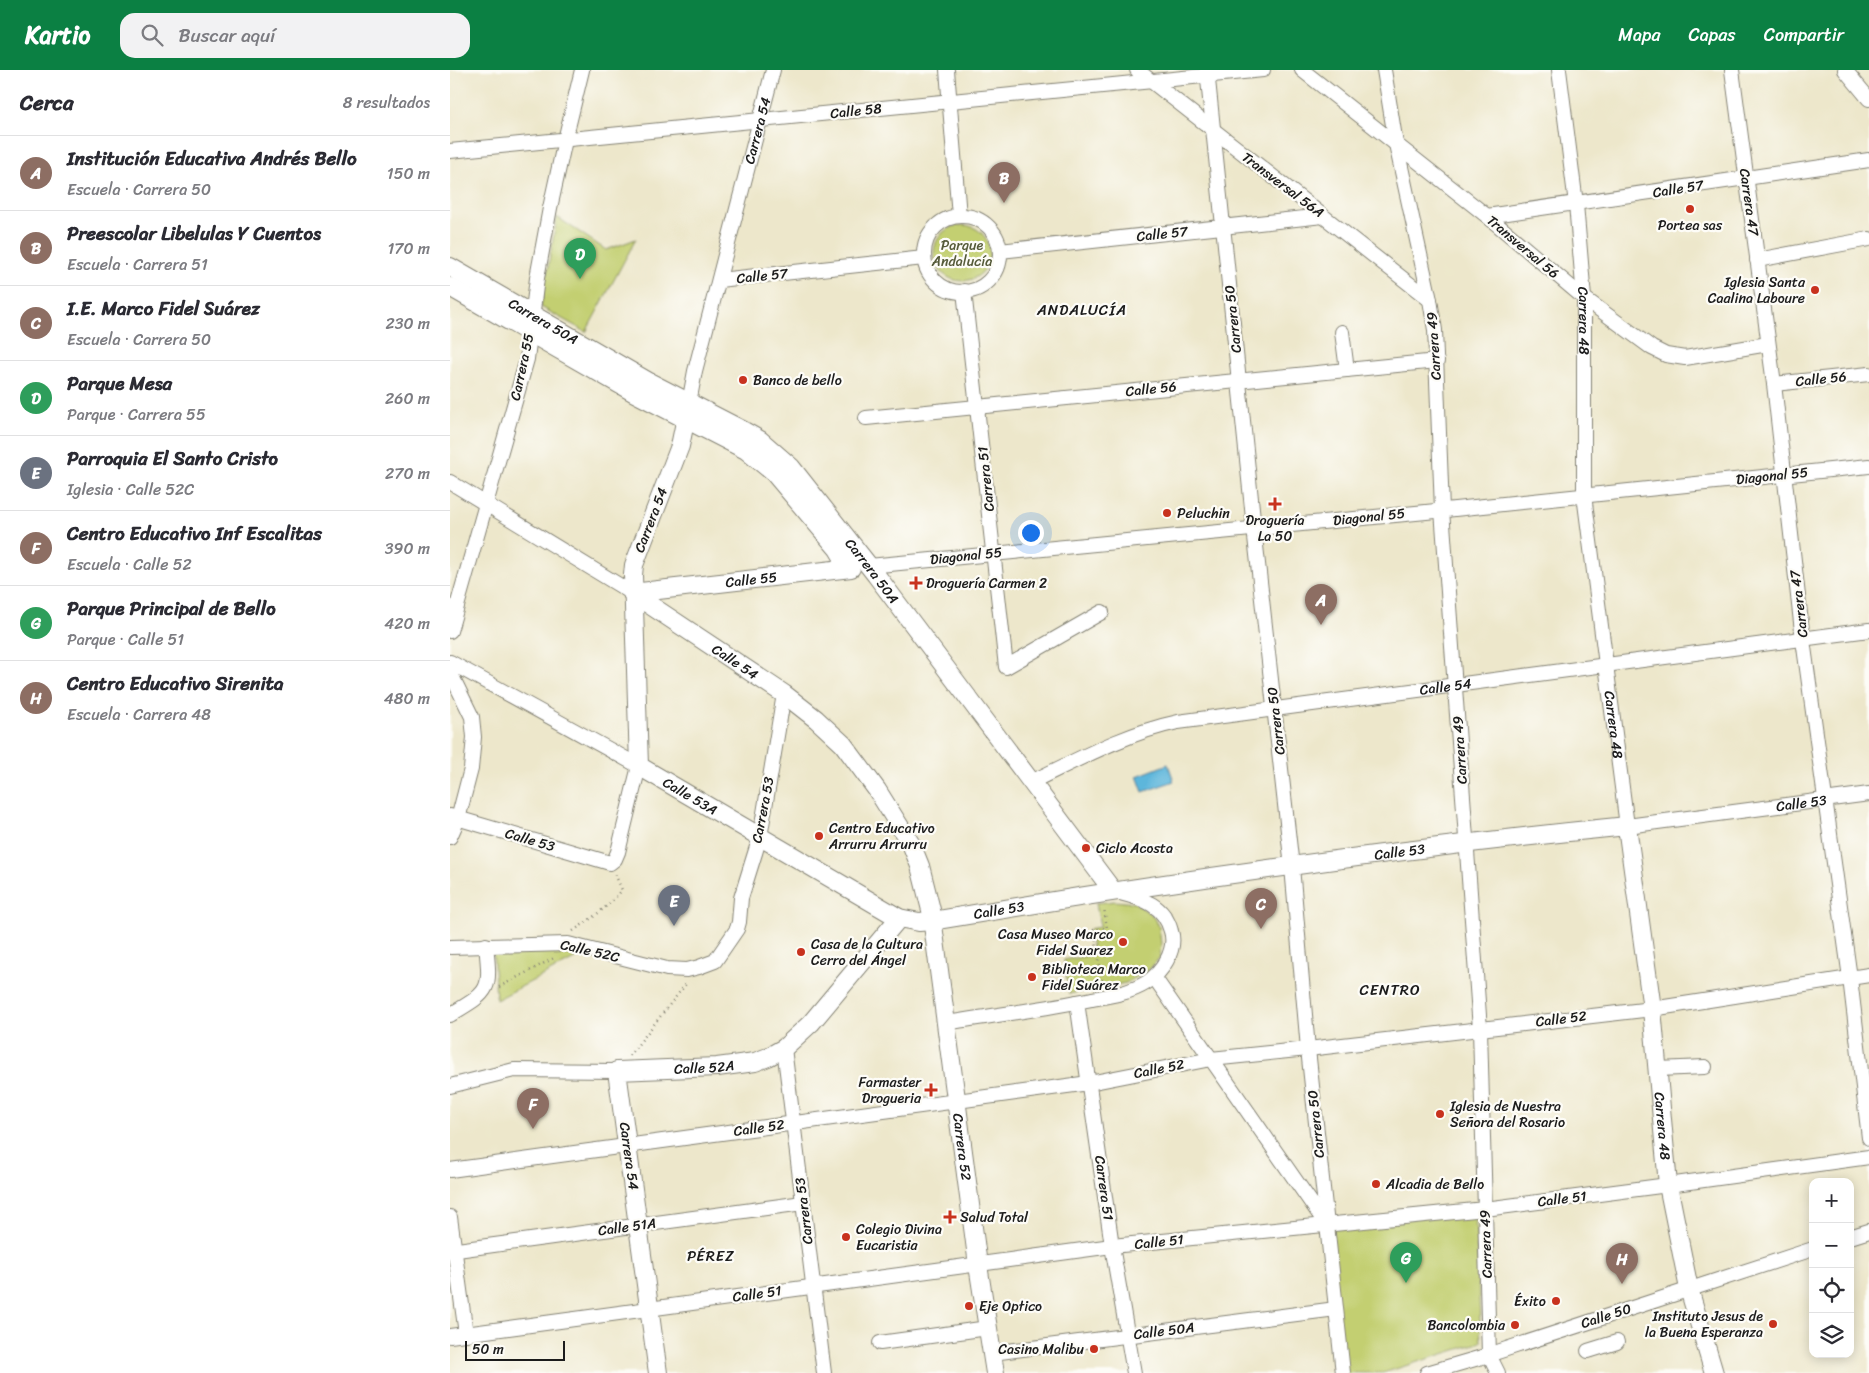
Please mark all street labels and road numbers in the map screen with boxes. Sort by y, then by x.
street label: Carrera 54 [737,94,778,167]
street label: Calle 58 [829,96,884,126]
street label: Transversal 56A [1236,145,1330,225]
street label: Carrera 47 [1732,167,1766,238]
street label: Calle 57 [1651,172,1706,205]
street label: Transversal 56 [1481,209,1565,285]
street label: Calle 57 [1135,219,1190,249]
street label: Calle 57 [735,261,790,291]
street label: Carrera 50 [1217,284,1249,354]
street label: Carrera 48 [1571,286,1597,355]
street label: Carrera 50A [504,291,583,351]
street label: Carrera 49 [1419,311,1449,381]
street label: Carrera 55 [503,331,541,403]
street label: Calle 56 [1794,364,1848,394]
street label: Calle 56 [1124,374,1178,404]
street label: Carrera 51 [970,445,1002,513]
street label: Diagonal 55 [1735,460,1810,492]
street label: Carrera 54 [627,483,675,556]
street label: Diagonal 55 [1332,501,1407,533]
street label: Carrera 50A [839,532,906,609]
street label: Diagonal 55 [929,540,1004,572]
street label: Calle 55 [724,564,779,595]
street label: Carrera 47 [1782,568,1816,639]
street label: Calle 54 [707,637,764,687]
street label: Calle 54 [1418,671,1473,702]
street label: Carrera 50 [1259,685,1293,756]
street label: Carrera 48 [1597,689,1631,761]
street label: Carrera 49 [1445,715,1475,785]
street label: Calle 53A [658,770,722,822]
street label: Carrera 53 [744,774,782,845]
street label: Calle 53 [1774,787,1828,819]
street label: Calle 53 [502,821,558,859]
street label: Calle 53 [1373,836,1427,867]
street label: Calle 53 [972,893,1026,926]
street label: Calle 52C [558,932,622,970]
street label: Calle 52 [1534,1003,1588,1035]
street label: Calle 52A [673,1052,736,1081]
street label: Calle 52 [1131,1052,1187,1086]
street label: Carrera 50 [1300,1089,1332,1159]
street label: Carrera 48 [1647,1091,1678,1162]
street label: Calle 52 [732,1112,786,1144]
street label: Carrera 52 [946,1112,979,1182]
street label: Carrera 54 [612,1121,646,1192]
street label: Carrera 51 [1087,1154,1121,1222]
street label: Carrera 53 [787,1176,820,1246]
street label: Calle 51 [1536,1184,1588,1214]
street label: Carrera 49 [1472,1209,1500,1279]
street label: Calle 51A [596,1211,658,1243]
street label: Calle 51 [1133,1227,1185,1257]
street label: Calle 51 [731,1278,783,1310]
street label: Calle 50 [1577,1296,1635,1336]
street label: Calle 50A [1132,1315,1196,1347]

